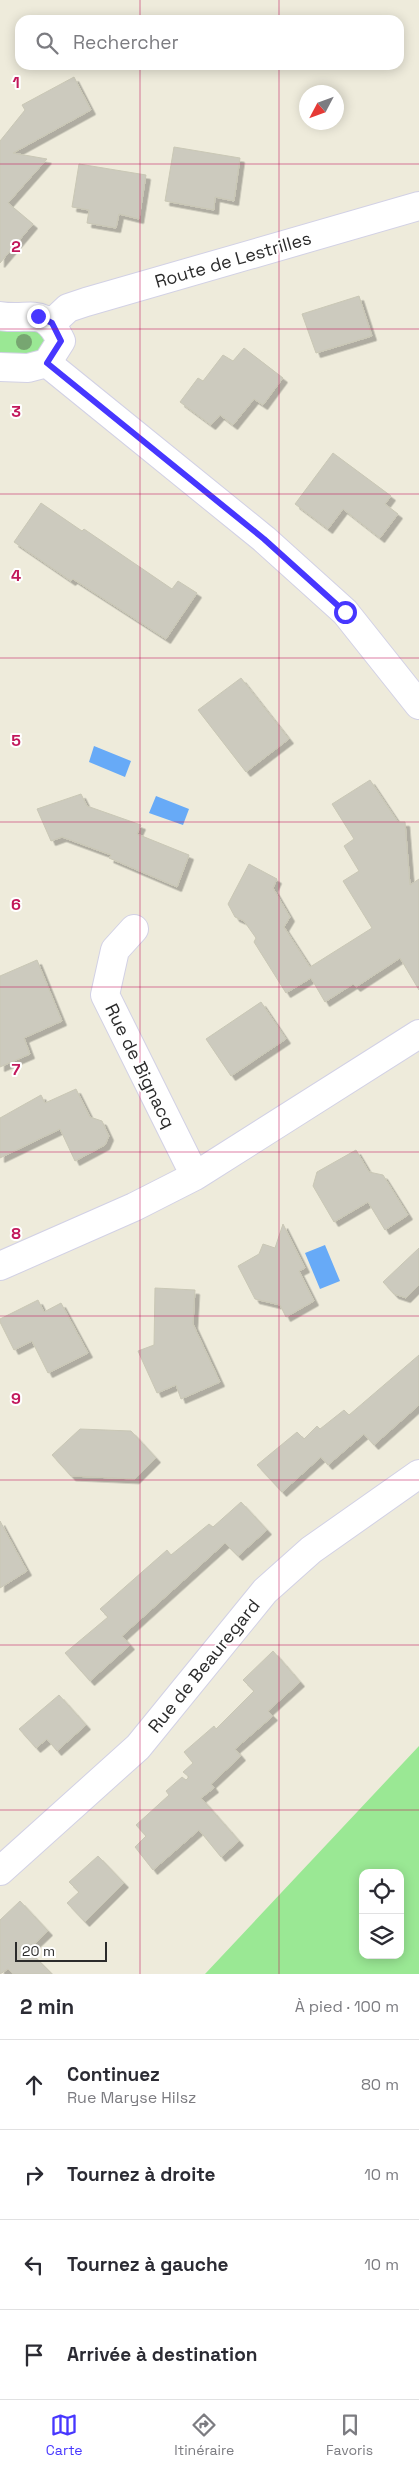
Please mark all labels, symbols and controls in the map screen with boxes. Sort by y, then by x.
search box [15,15,404,70]
icon: search [33,29,61,57]
text: Rechercher [73,30,179,55]
text: 1 [12,72,20,93]
north arrow [299,85,344,130]
street label: Route de Lestrilles [152,226,314,293]
text: 2 [11,236,21,257]
route end [27,305,50,328]
text: 3 [11,401,21,422]
text: 4 [11,565,21,586]
route start [334,601,357,624]
text: 5 [11,730,21,751]
text: 6 [11,894,21,915]
street label: Rue de Bignacq [100,1000,181,1132]
text: 7 [12,1059,21,1080]
text: 8 [11,1223,21,1244]
text: 9 [11,1388,21,1409]
street label: Rue de Beauregard [143,1594,265,1737]
map controls [359,1869,404,1959]
button: locate [359,1869,404,1914]
button: layers [359,1914,404,1959]
scale bar [15,1939,108,1962]
text: 20 m [22,1942,55,1960]
text: 2 min [20,1993,74,2020]
text: À pied · 100 m [295,1996,399,2017]
text: Continuez [67,2062,160,2087]
icon: ahead [20,2071,48,2099]
text: 80 m [361,2074,399,2095]
text: Rue Maryse Hilsz [67,2087,196,2108]
icon: right [20,2161,48,2189]
text: Tournez à droite [67,2162,216,2187]
text: 10 m [364,2164,399,2185]
icon: left [20,2251,48,2279]
text: Tournez à gauche [67,2252,229,2277]
text: 10 m [364,2254,399,2275]
icon: arrive [20,2341,48,2369]
text: Arrivée à destination [67,2342,257,2367]
tab: Carte [46,2411,83,2459]
tab: Itinéraire [174,2411,234,2459]
tab: Favoris [326,2411,373,2459]

